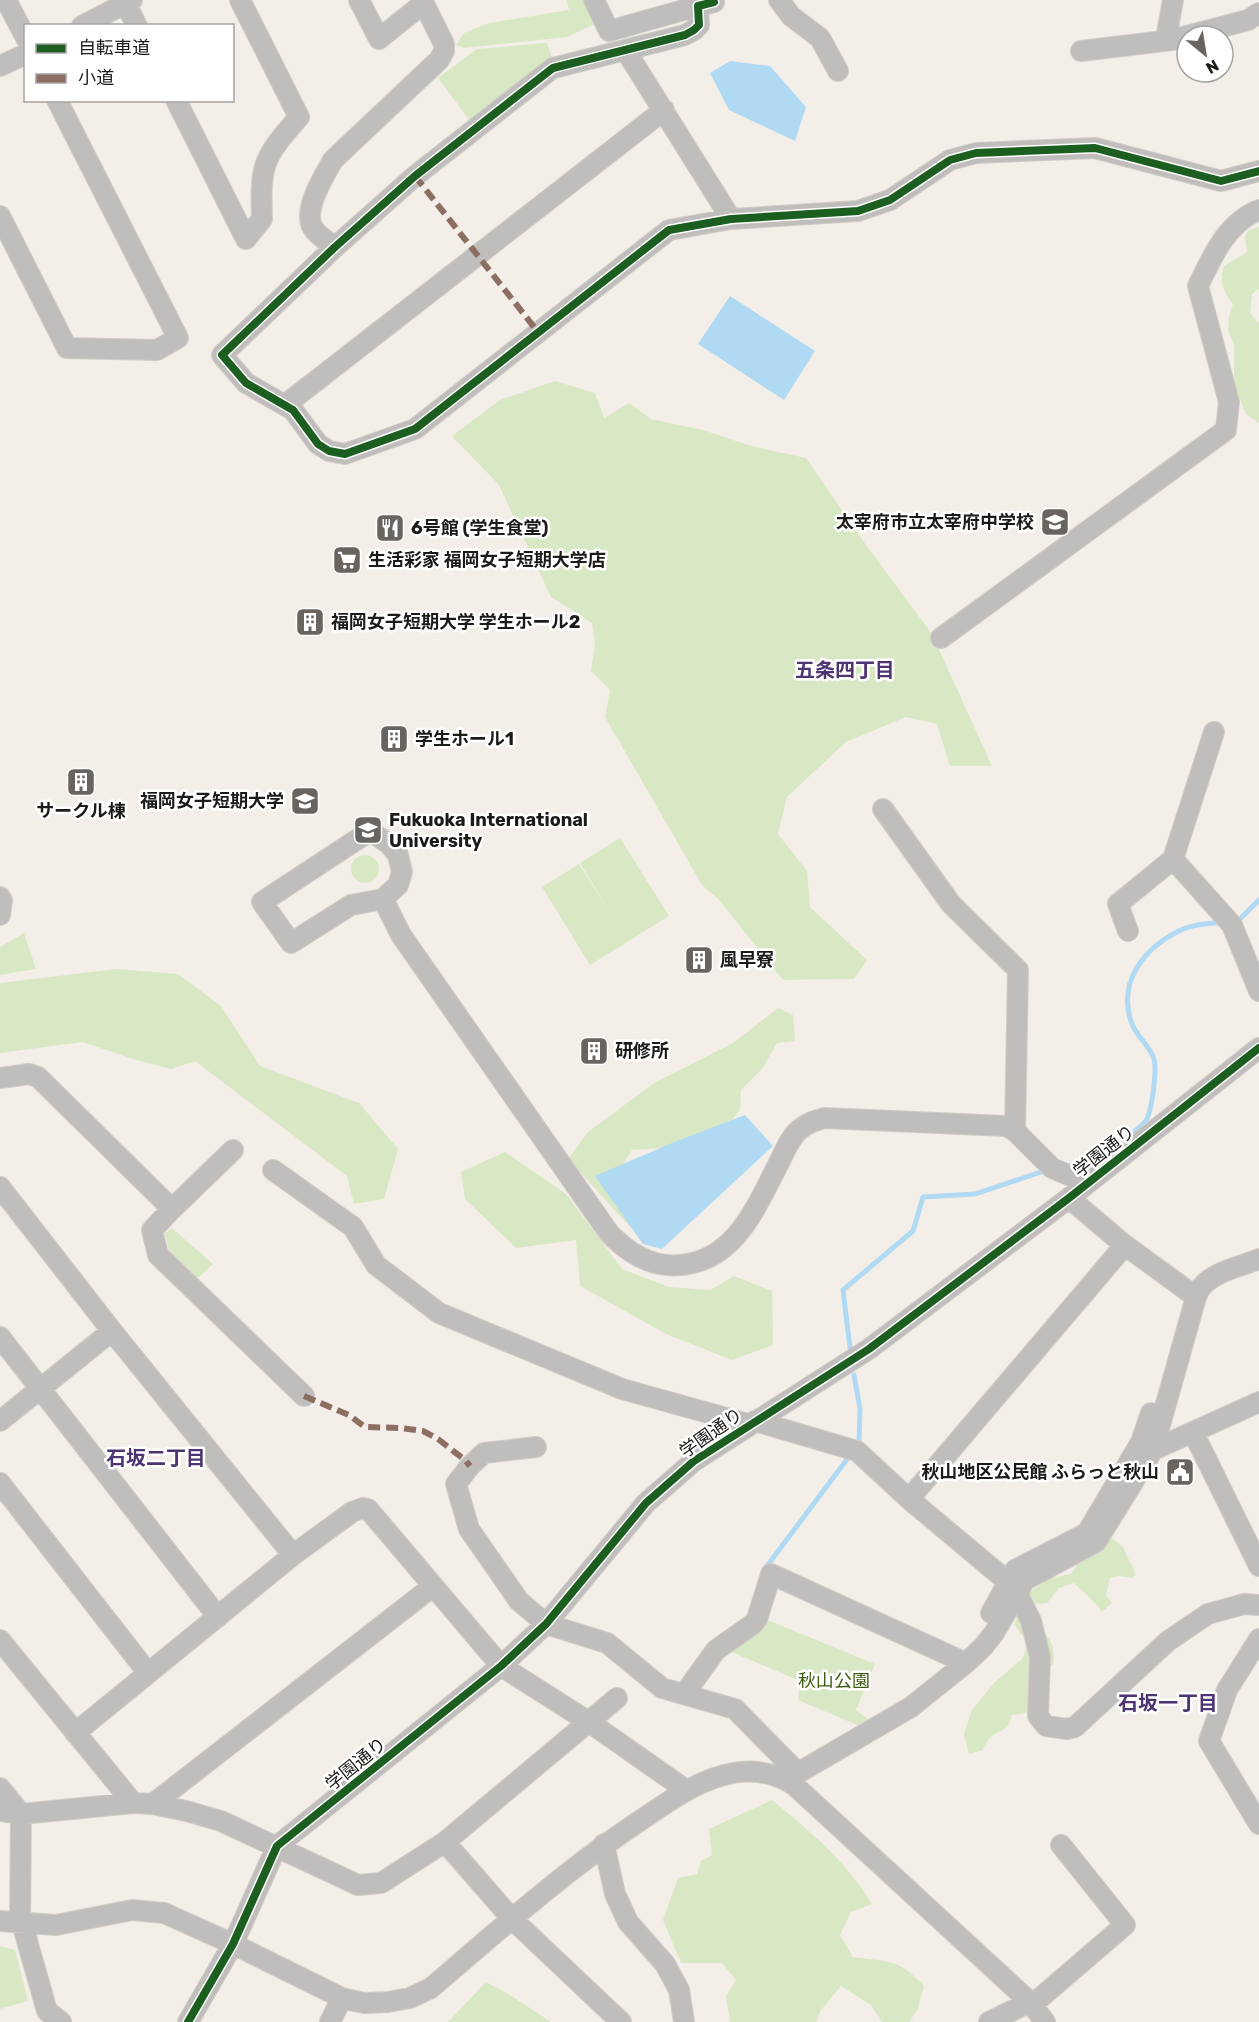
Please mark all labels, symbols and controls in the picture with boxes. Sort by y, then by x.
legend [24,24,234,102]
north arrow [1175,24,1235,84]
text: 自転車道 [78,37,150,59]
text: N [1203,55,1222,78]
text: 小道 [78,67,114,89]
school or university icon: 太宰府市立太宰府中学校 [1039,506,1071,538]
place label: 太宰府市立太宰府中学校 [836,511,1034,533]
restaurant icon: 6号館 (学生食堂) [374,512,406,544]
place label: 6号館 (学生食堂) [411,517,548,539]
supermarket icon: 生活彩家 福岡女子短期大学店 [331,544,363,576]
place label: 生活彩家 福岡女子短期大学店 [368,549,606,571]
building icon: 福岡女子短期大学 学生ホール2 [294,606,326,638]
place label: 福岡女子短期大学 学生ホール2 [331,611,581,633]
district label: 五条四丁目 [795,658,895,682]
building icon: 学生ホール1 [378,723,410,755]
place label: 学生ホール1 [415,728,514,750]
building icon: サークル棟 [65,766,97,798]
school or university icon: 福岡女子短期大学 [289,785,321,817]
place label: 福岡女子短期大学 [140,790,284,812]
place label: サークル棟 [36,800,126,822]
place label: Fukuoka International University [389,809,588,852]
school or university icon: Fukuoka International University [352,814,384,846]
building icon: 風早寮 [683,944,715,976]
place label: 風早寮 [720,949,774,971]
building icon: 研修所 [578,1035,610,1067]
place label: 研修所 [615,1040,669,1062]
street label: 学園通り [1069,1120,1139,1182]
street label: 学園通り [675,1403,747,1463]
district label: 石坂二丁目 [106,1446,206,1470]
public building icon: 秋山地区公民館 ふらっと秋山 [1164,1456,1196,1488]
place label: 秋山地区公民館 ふらっと秋山 [921,1461,1159,1483]
park label: 秋山公園 [798,1670,870,1692]
district label: 石坂一丁目 [1118,1691,1218,1715]
street label: 学園通り [321,1733,391,1795]

